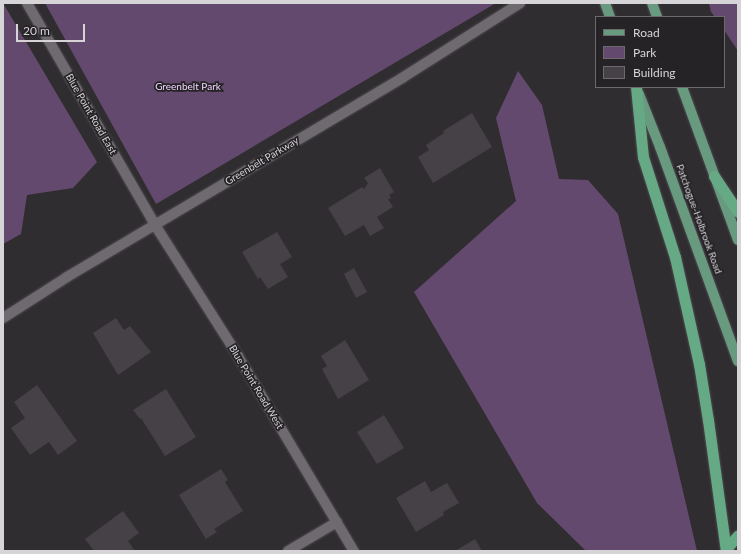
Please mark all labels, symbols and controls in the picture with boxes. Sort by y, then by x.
scale bar [18,16,87,42]
legend [595,16,725,88]
text: 20 m [23,23,50,38]
text: Road [633,25,660,40]
text: Park [633,45,656,60]
text: Building [633,65,676,80]
street label: Blue Point Road East [63,72,119,156]
park label: Greenbelt Park [155,81,221,93]
street label: Greenbelt Parkway [223,134,301,188]
street label: Patchogue-Holbrook Road [674,163,724,275]
street label: Blue Point Road West [226,343,286,431]

